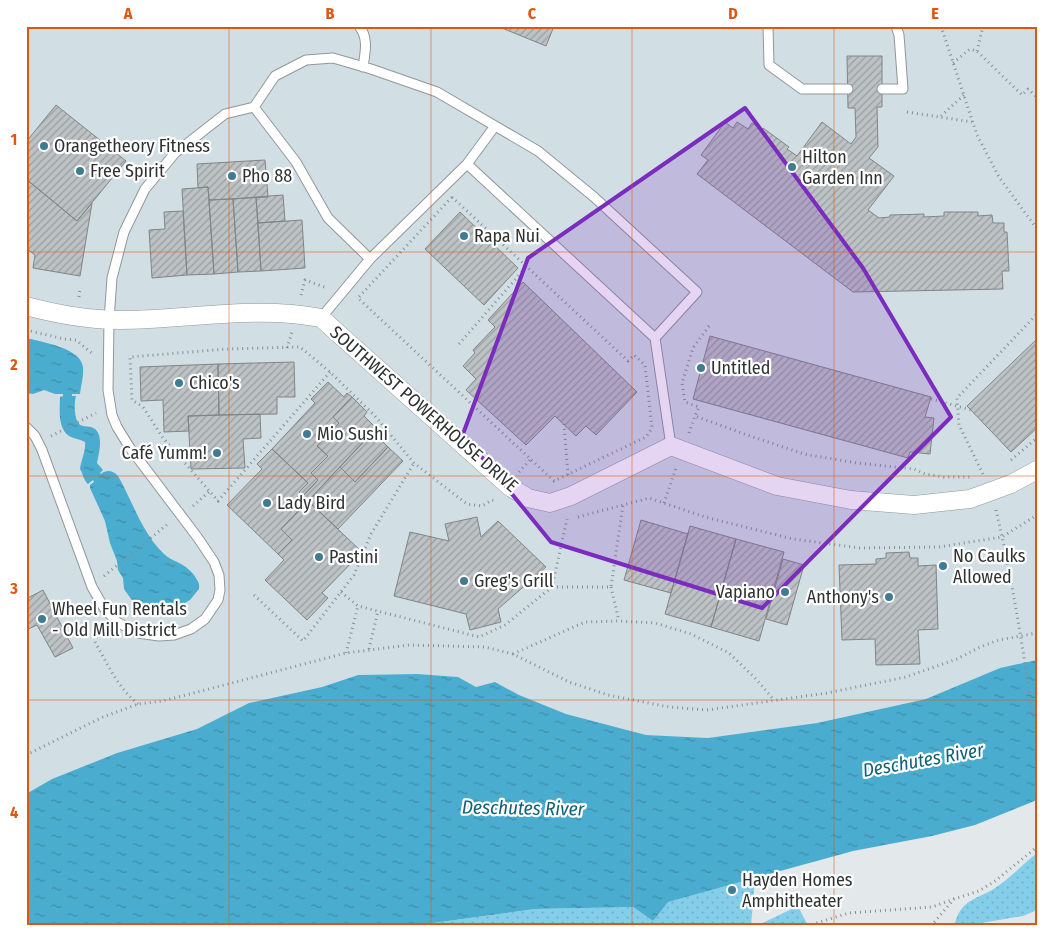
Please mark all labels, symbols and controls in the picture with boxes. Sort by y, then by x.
text: A [123,4,133,23]
text: B [326,4,335,23]
text: C [528,4,537,23]
text: D [728,4,738,23]
text: E [931,4,939,23]
text: 1 [11,130,17,149]
place label: Orangetheory Fitness [54,135,210,157]
marker: Orangetheory Fitness [38,140,50,152]
place label: Hilton Garden Inn [802,146,883,189]
place label: Free Spirit [90,160,165,182]
marker: Hilton Garden Inn [786,161,798,173]
marker: Free Spirit [74,165,86,177]
place label: Pho 88 [242,165,292,187]
marker: Pho 88 [226,170,238,182]
place label: Rapa Nui [474,225,540,247]
marker: Rapa Nui [458,230,470,242]
street label: SOUTHWEST POWERHOUSE DRIVE [325,321,523,497]
text: 2 [9,355,18,374]
place label: Untitled [711,357,770,379]
marker: Untitled [695,362,707,374]
place label: Chico's [189,372,240,394]
marker: Chico's [173,377,185,389]
place label: Mio Sushi [317,423,388,445]
marker: Mio Sushi [301,428,313,440]
place label: Café Yumm! [121,442,207,464]
marker: Café Yumm! [211,447,223,459]
place label: Lady Bird [277,492,345,514]
marker: Lady Bird [261,497,273,509]
place label: No Caulks Allowed [953,545,1026,588]
place label: Pastini [329,546,378,568]
marker: Pastini [313,551,325,563]
marker: No Caulks Allowed [937,560,949,572]
place label: Greg's Grill [474,570,554,592]
marker: Greg's Grill [458,575,470,587]
text: 3 [9,579,18,598]
place label: Vapiano [716,581,775,603]
marker: Vapiano [779,586,791,598]
place label: Anthony's [807,586,879,608]
marker: Anthony's [883,591,895,603]
place label: Wheel Fun Rentals - Old Mill District [52,598,187,641]
marker: Wheel Fun Rentals - Old Mill District [36,613,48,625]
water label: Deschutes River [861,738,987,782]
water label: Deschutes River [462,795,586,821]
text: 4 [10,803,18,822]
place label: Hayden Homes Amphitheater [742,869,853,912]
marker: Hayden Homes Amphitheater [726,884,738,896]

